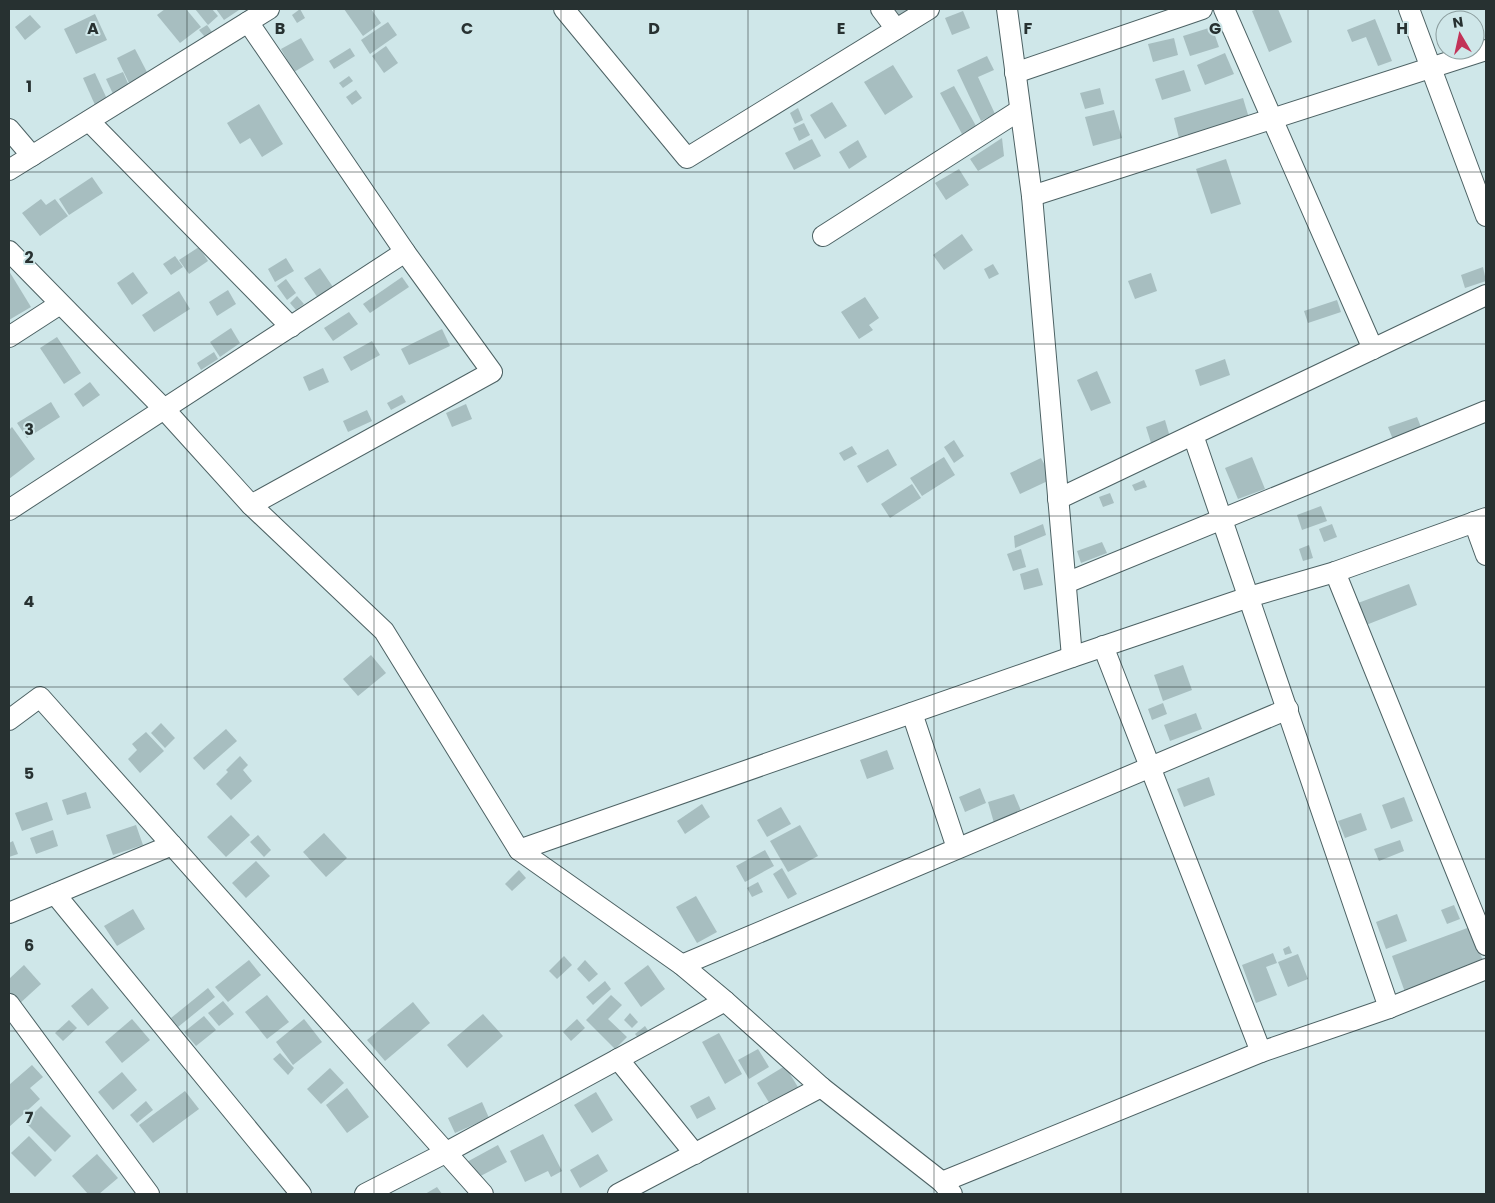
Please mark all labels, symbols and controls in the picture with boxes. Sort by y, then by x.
north arrow [1435,10,1485,60]
text: N [1451,11,1465,33]
text: A [87,17,99,40]
text: B [275,17,285,40]
text: C [461,17,473,40]
text: D [648,17,660,40]
text: E [837,17,845,40]
text: F [1024,17,1033,40]
text: G [1209,17,1221,40]
text: H [1396,17,1408,40]
text: 1 [26,75,32,98]
text: 2 [24,246,34,269]
text: 3 [24,418,34,441]
text: 4 [24,590,35,613]
text: 5 [24,762,34,785]
text: 6 [24,934,34,957]
text: 7 [25,1106,34,1129]

